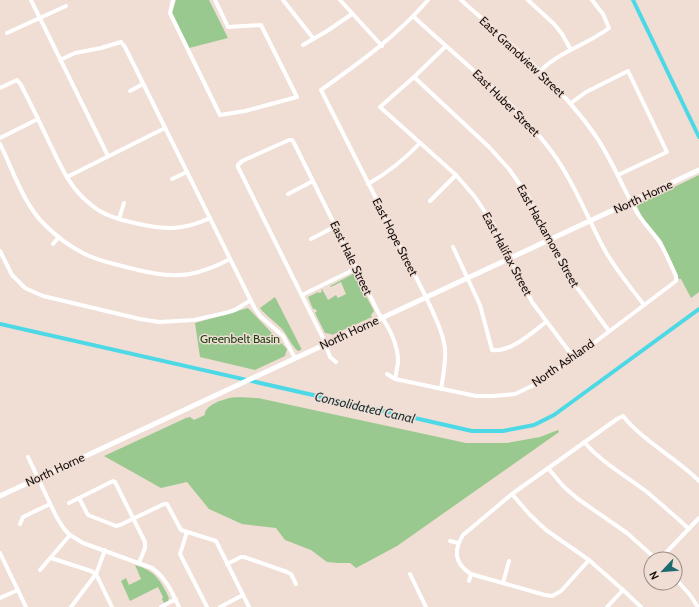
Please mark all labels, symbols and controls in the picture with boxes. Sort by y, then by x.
street label: East Grandview Street [476,13,568,100]
street label: East Huber Street [470,66,543,139]
street label: North Horne [611,176,675,217]
street label: East Hackamore Street [514,182,583,290]
street label: East Hope Street [369,195,422,278]
street label: East Halifax Street [479,209,536,298]
street label: East Hale Street [327,218,376,297]
street label: North Horne [317,312,381,353]
park label: Greenbelt Basin [200,331,280,346]
street label: North Ashland [529,336,597,390]
water label: Consolidated Canal [313,388,417,426]
street label: North Horne [23,449,87,490]
north arrow [643,551,683,591]
text: N [646,569,662,582]

